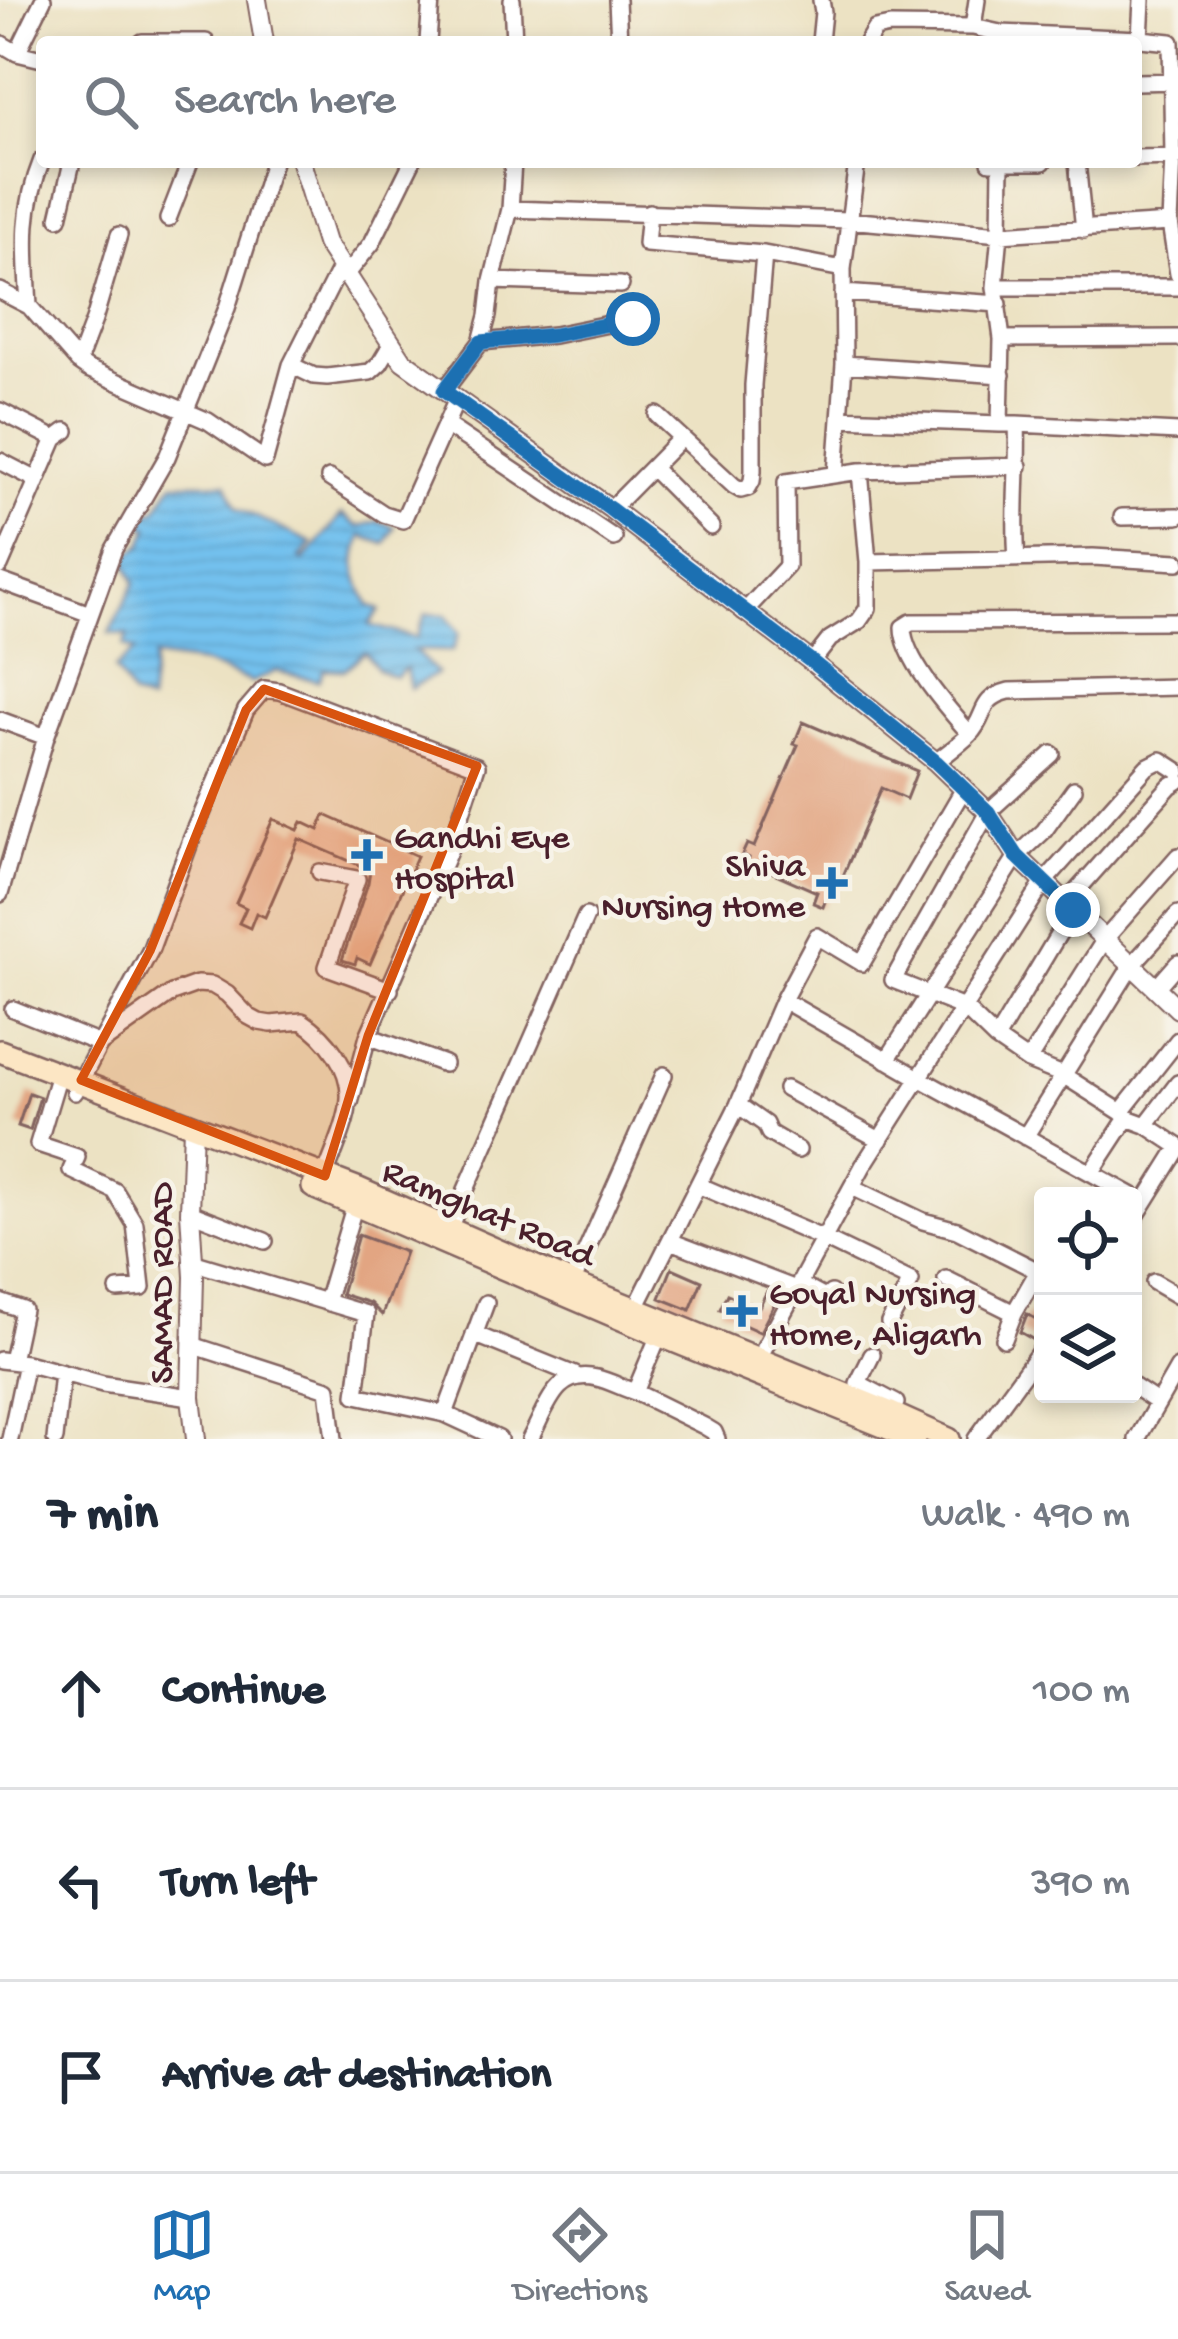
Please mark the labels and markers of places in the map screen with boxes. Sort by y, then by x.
place label: Gandhi Eye Hospital [394,819,570,903]
marker: Gandhi Eye Hospital [351,839,383,871]
place label: Shiva Nursing Home [601,847,806,931]
marker: Shiva Nursing Home [816,867,848,899]
place label: Goyal Nursing Home, Aligarh [769,1275,982,1359]
marker: Goyal Nursing Home, Aligarh [726,1295,758,1327]

